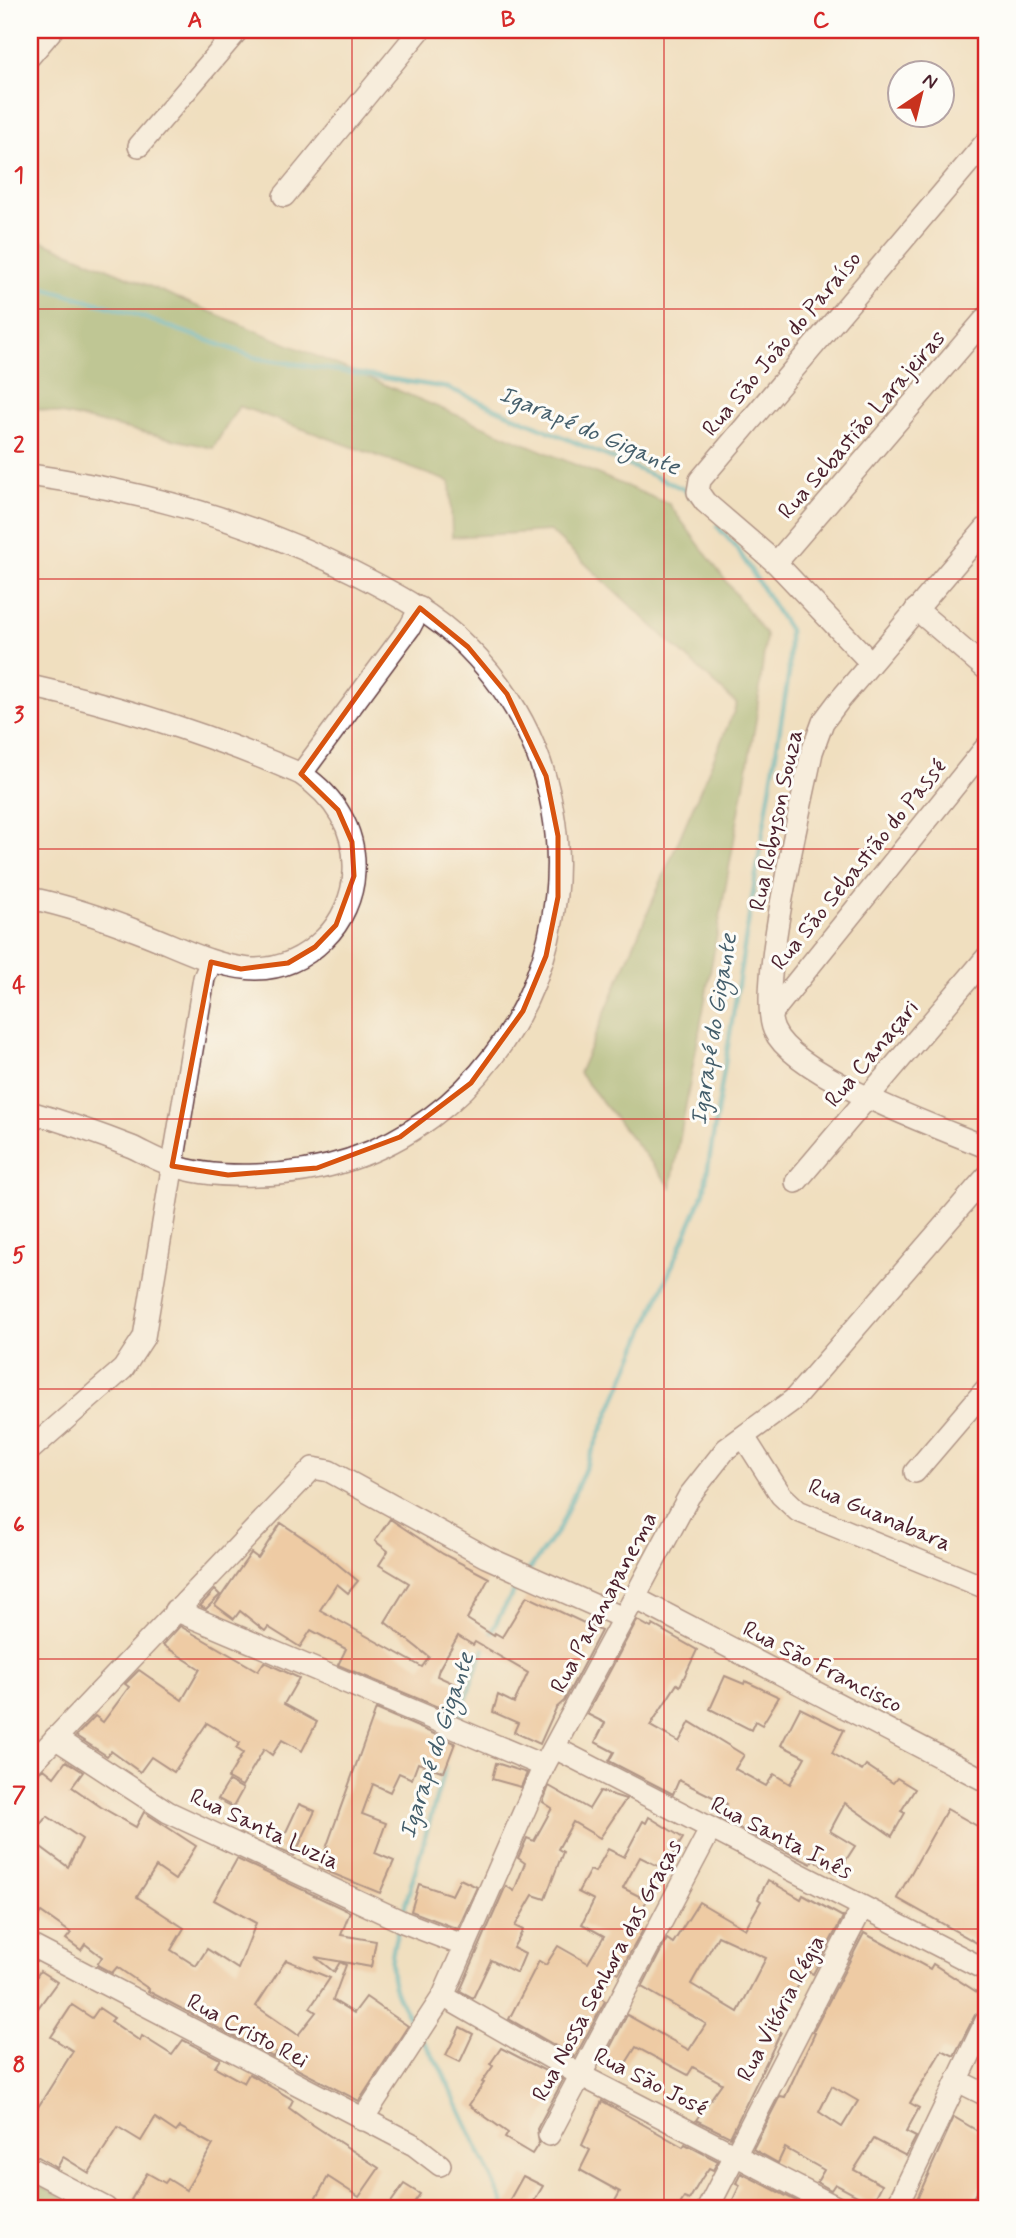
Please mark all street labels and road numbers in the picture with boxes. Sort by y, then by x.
street label: Rua São João do Paraíso [696,245,869,443]
street label: Rua Sebastião Larajeiras [772,324,953,526]
street label: Rua Robyson Souza [743,727,811,914]
street label: Rua São Sebastião do Passé [765,753,954,977]
street label: Rua Canaçari [819,994,926,1114]
street label: Rua Guanabara [803,1472,955,1559]
street label: Rua Paranapanema [544,1507,665,1699]
street label: Rua São Francisco [737,1615,907,1721]
street label: Rua Santa Luzia [185,1782,344,1878]
street label: Rua Santa Inês [705,1790,857,1887]
street label: Rua Nossa Senhora das Graças [526,1835,690,2107]
street label: Rua Vitória Régia [731,1931,833,2087]
street label: Rua Cristo Rei [181,1987,313,2076]
street label: Rua São José [588,2041,712,2124]

